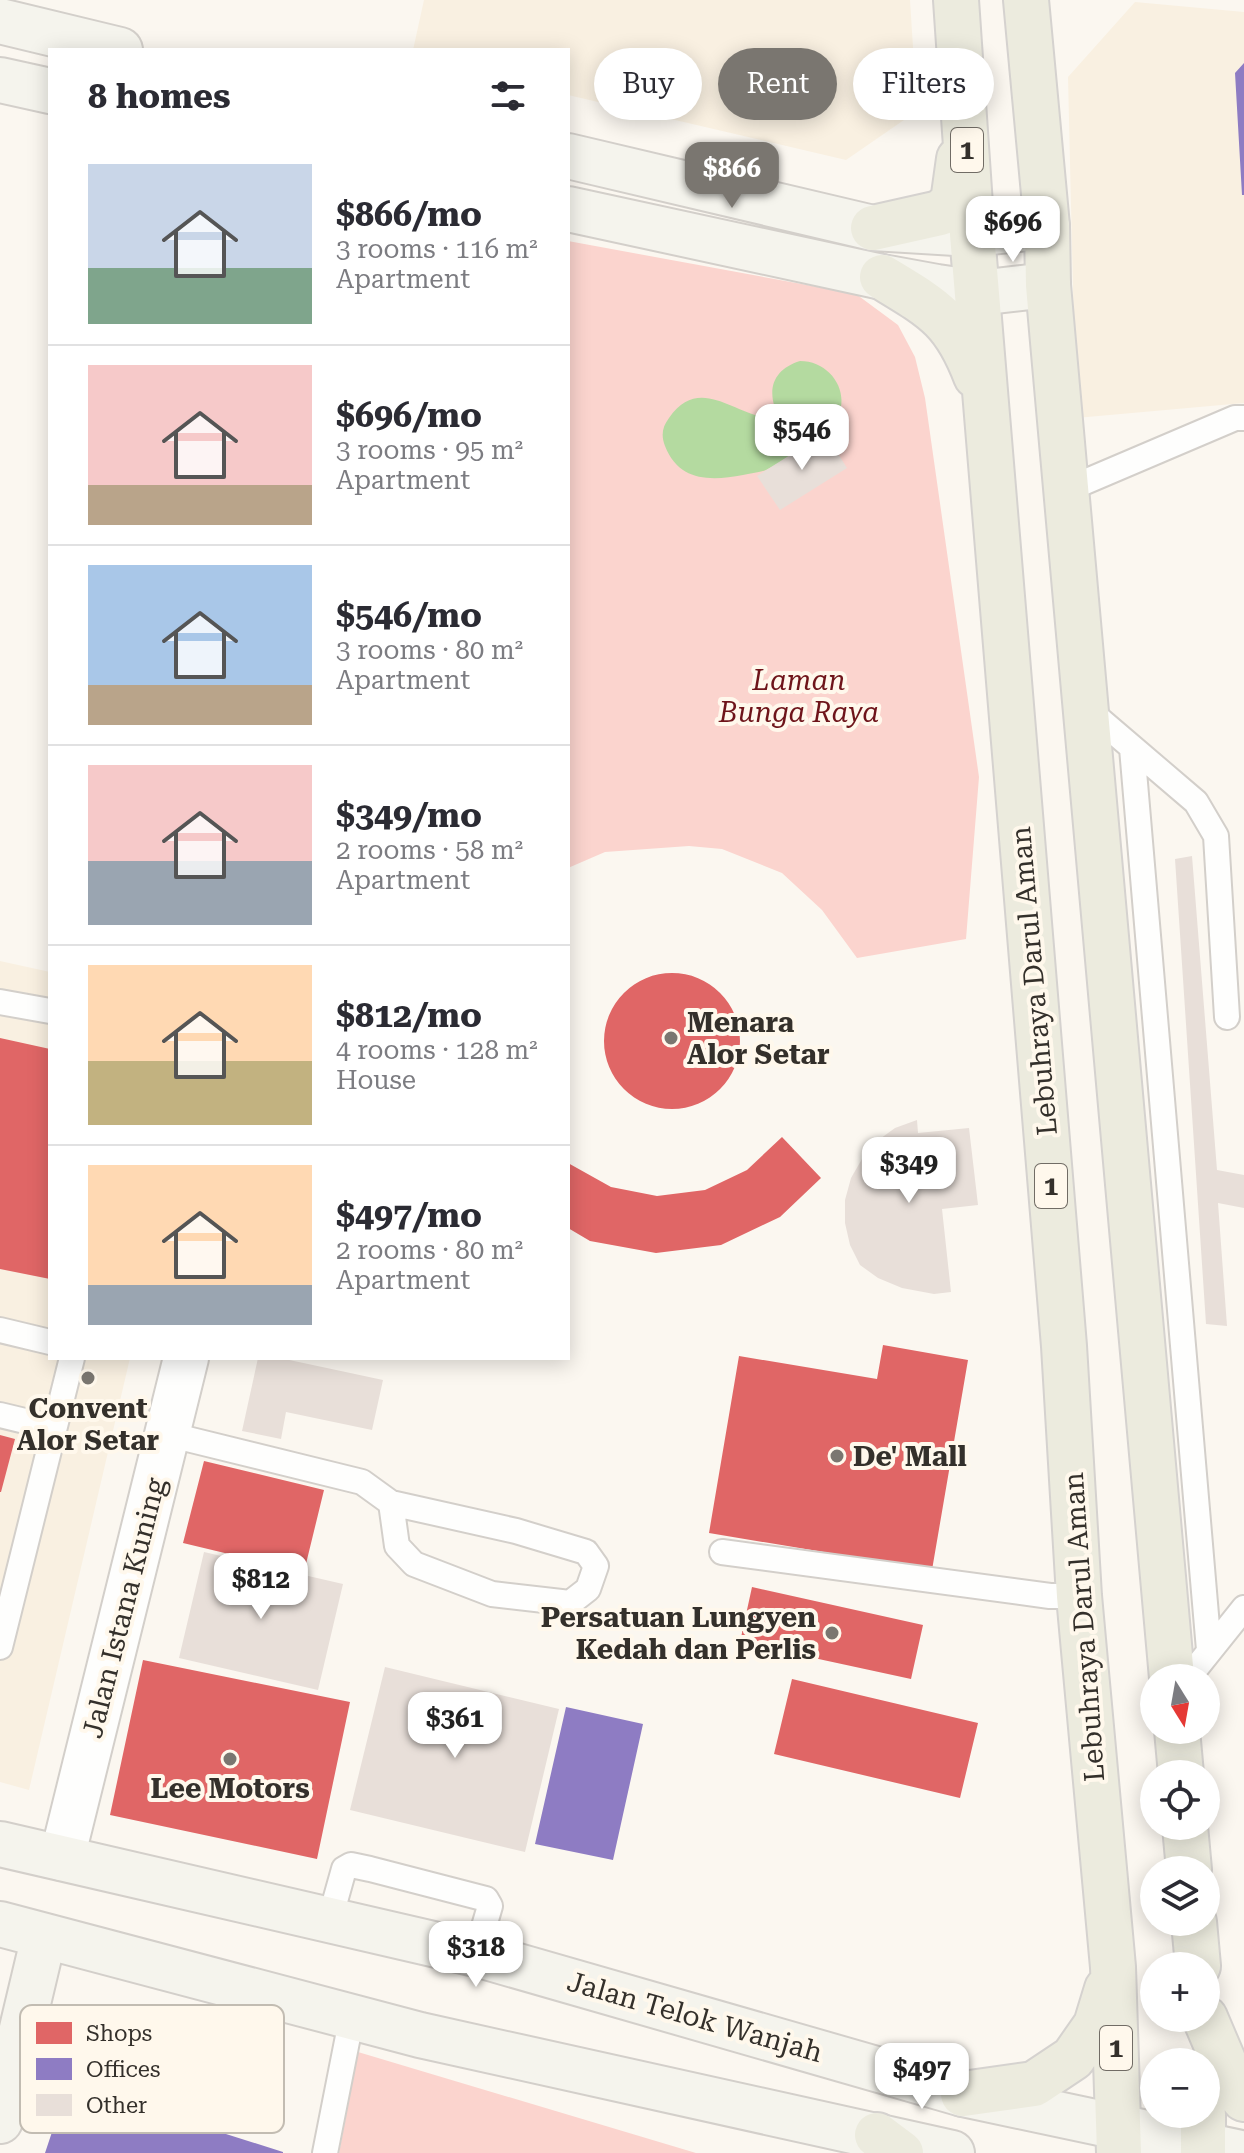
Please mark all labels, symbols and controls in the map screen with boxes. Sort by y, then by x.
chip: Buy [594,48,702,120]
chip: Rent [718,48,837,120]
chip: Filters [853,48,994,120]
icon: filters [486,74,530,118]
text: 8 homes [88,76,231,116]
road number: 1 [951,128,983,172]
pin: $866 [685,142,779,210]
text: $866 [703,153,761,183]
text: $866/mo [336,194,482,234]
icon: home [152,196,248,292]
pin: $696 [966,196,1060,264]
text: $696 [984,207,1042,237]
text: 3 rooms · 116 m² [336,234,538,264]
text: Apartment [336,264,470,294]
text: $696/mo [336,395,482,435]
icon: home [152,397,248,493]
pin: $546 [755,404,849,472]
text: $546 [773,415,831,445]
text: 3 rooms · 95 m² [336,435,523,465]
text: Apartment [336,465,470,495]
text: $546/mo [336,595,482,635]
icon: home [152,597,248,693]
text: 3 rooms · 80 m² [336,635,523,665]
park label: Laman Bunga Raya [718,664,879,729]
text: Apartment [336,665,470,695]
text: $349/mo [336,795,482,835]
icon: home [152,797,248,893]
street label: Lebuhraya Darul Aman [1004,825,1064,1137]
text: 2 rooms · 58 m² [336,835,523,865]
text: Apartment [336,865,470,895]
text: $812/mo [336,995,482,1035]
icon: home [152,997,248,1093]
place label: Menara Alor Setar [687,1006,830,1071]
marker: Menara Alor Setar [662,1029,680,1047]
text: 4 rooms · 128 m² [336,1035,538,1065]
text: House [336,1065,416,1095]
pin: $349 [862,1137,956,1205]
text: $349 [880,1148,938,1178]
road number: 1 [1035,1164,1067,1208]
text: $497/mo [336,1195,482,1235]
icon: home [152,1197,248,1293]
text: 2 rooms · 80 m² [336,1235,523,1265]
text: Apartment [336,1265,470,1295]
marker: Convent Alor Setar [79,1369,97,1387]
place label: Convent Alor Setar [17,1392,160,1457]
place label: De' Mall [853,1440,967,1473]
marker: De' Mall [828,1447,846,1465]
street label: Lebuhraya Darul Aman [1057,1471,1111,1783]
street label: Jalan Istana Kuning [76,1474,172,1741]
pin: $812 [214,1553,308,1621]
text: $812 [232,1564,290,1594]
place label: Persatuan Lungyen Kedah dan Perlis [541,1601,816,1666]
marker: Persatuan Lungyen Kedah dan Perlis [823,1624,841,1642]
north arrow [1140,1664,1220,1744]
map controls [1140,1664,1220,2128]
pin: $361 [408,1692,502,1760]
text: $361 [426,1703,484,1733]
marker: Lee Motors [221,1750,239,1768]
button: locate [1140,1760,1220,1840]
place label: Lee Motors [150,1772,310,1805]
button: layers [1140,1856,1220,1936]
pin: $318 [429,1921,523,1989]
text: $318 [447,1932,505,1962]
button: + [1140,1952,1220,2032]
street label: Jalan Telok Wanjah [564,1965,826,2069]
legend [20,2005,284,2133]
text: Shops [86,2021,152,2046]
road number: 1 [1100,2026,1132,2070]
pin: $497 [875,2043,969,2111]
button: − [1140,2048,1220,2128]
text: $497 [893,2054,951,2084]
text: Offices [86,2057,160,2082]
text: Other [86,2093,147,2118]

